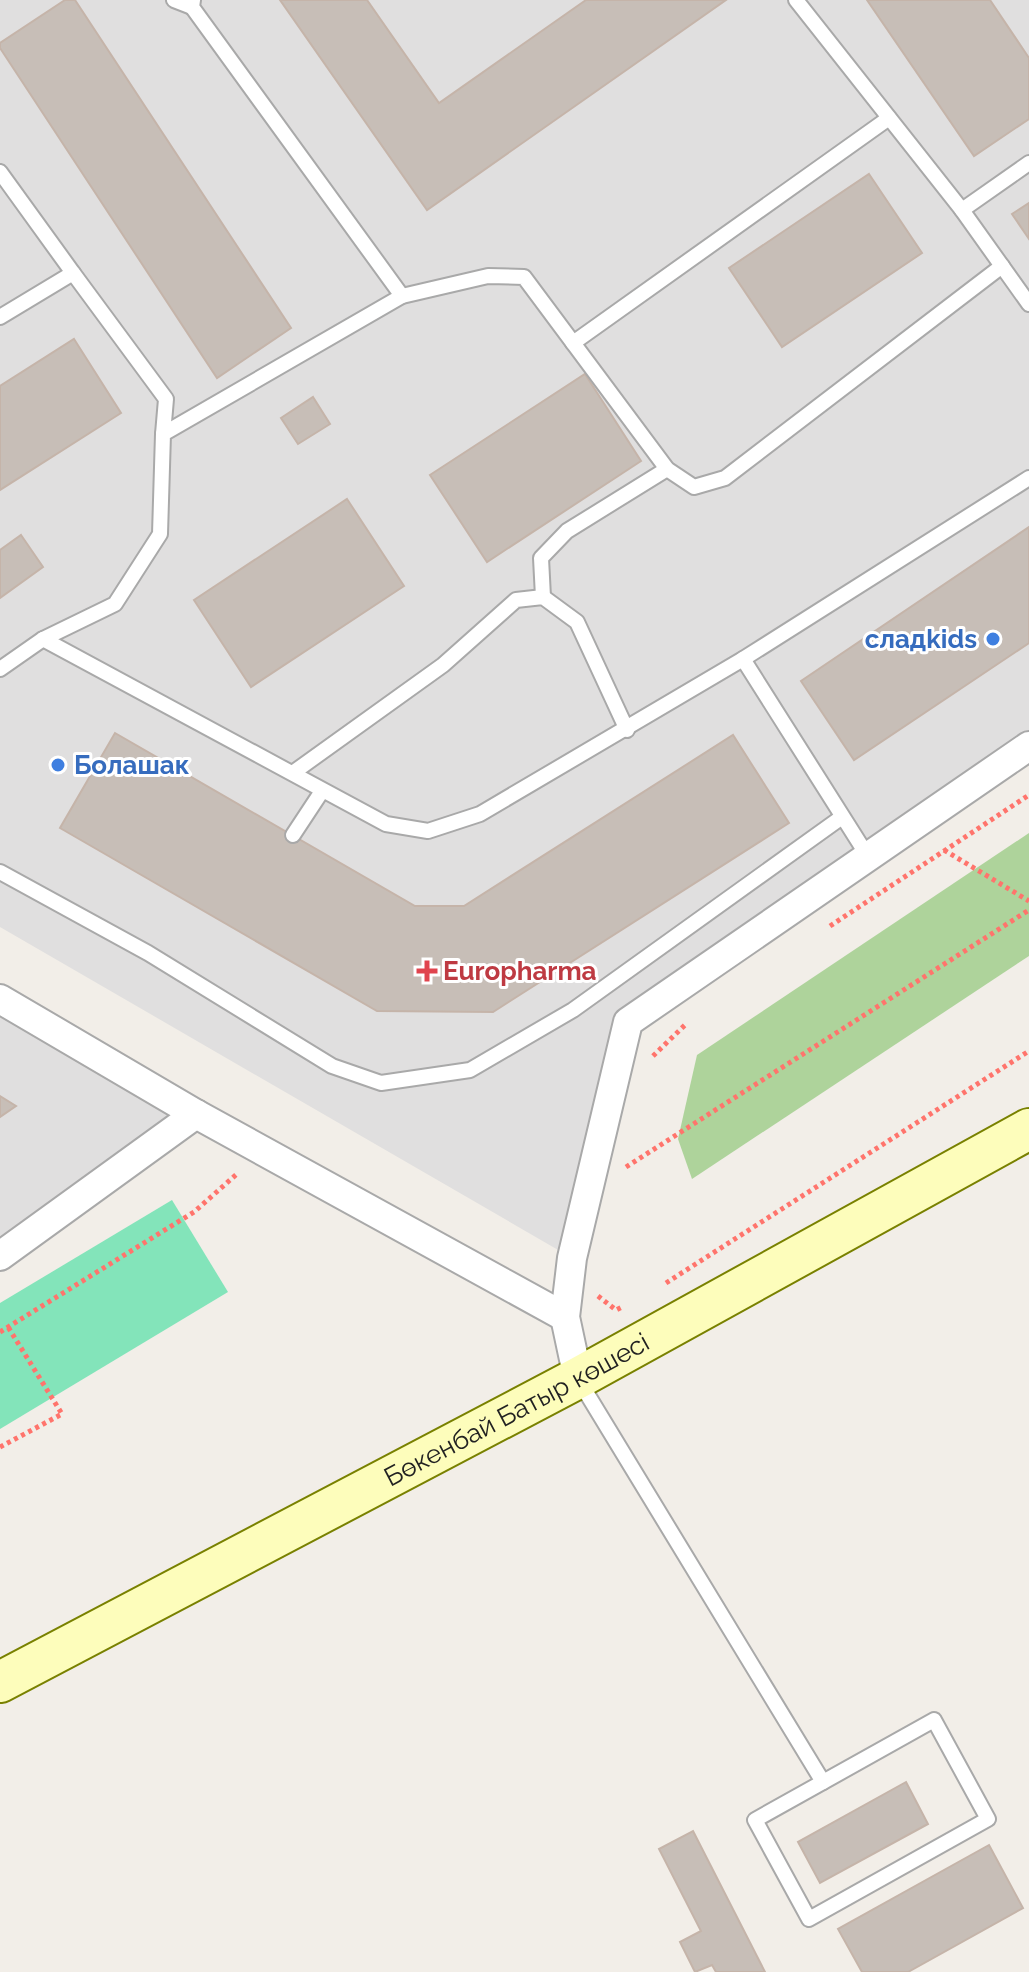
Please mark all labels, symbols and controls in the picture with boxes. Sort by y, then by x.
place label: сладkids [865,624,977,654]
marker: сладkids [984,630,1002,648]
place label: Болашак [74,750,190,780]
marker: Болашак [49,756,67,774]
place label: Europharma [443,956,597,986]
marker: Europharma [418,962,436,980]
street label: Бөкенбай Батыр көшесі [379,1327,654,1492]

